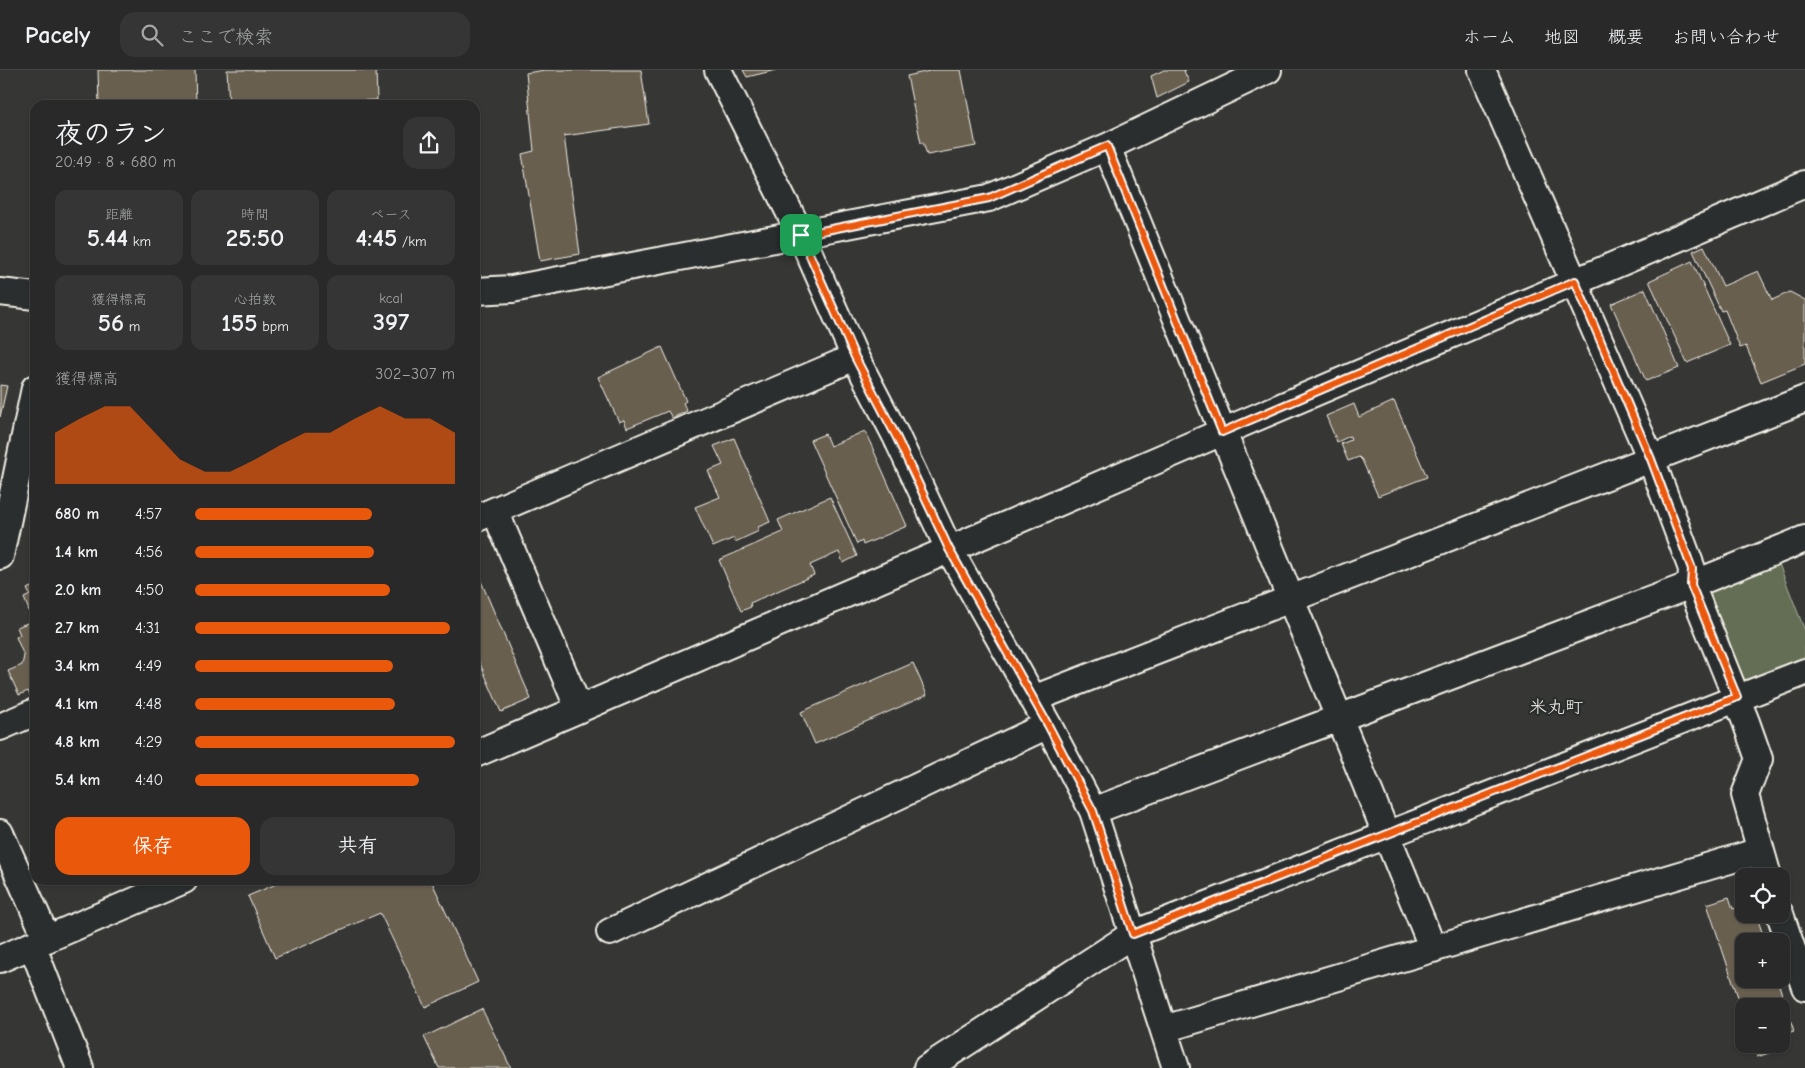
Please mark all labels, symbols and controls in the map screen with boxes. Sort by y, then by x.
search box [120,12,470,57]
text: Pacely [25,21,90,49]
icon: search [138,21,166,49]
text: ここで検索 [178,26,273,48]
text: ホーム [1463,27,1516,48]
text: 地図 [1544,27,1580,48]
text: 概要 [1608,27,1644,48]
text: お問い合わせ [1672,27,1780,48]
button: share [403,117,455,169]
text: 夜のラン [55,118,167,150]
text: 20:49 · 8 × 680 m [55,153,176,171]
text: 距離 [105,206,133,223]
text: 時間 [241,206,269,223]
text: ペース [370,206,412,223]
pin [780,214,822,256]
icon: arrive [787,221,815,249]
text: 5.44 [87,223,128,252]
text: 25:50 [226,223,284,252]
text: 4:45 [355,223,397,252]
text: km [128,233,151,250]
text: /km [397,233,427,250]
text: kcal [379,290,403,307]
text: 獲得標高 [91,291,147,308]
text: 心拍数 [234,291,276,308]
text: 397 [373,307,409,336]
text: 56 [98,308,124,337]
text: 155 [221,308,258,337]
text: m [124,318,140,335]
text: bpm [258,318,289,335]
text: 302–307 m [375,365,455,383]
text: 獲得標高 [55,370,119,388]
text: 680 m [55,505,99,523]
text: 4:57 [135,505,162,523]
text: 1.4 km [55,543,98,561]
text: 4:56 [135,543,163,561]
text: 2.0 km [55,581,101,599]
text: 4:50 [135,581,164,599]
text: 2.7 km [55,619,99,637]
text: 4:31 [135,619,160,637]
text: 3.4 km [55,657,100,675]
text: 4:49 [135,657,162,675]
text: 4.1 km [55,695,98,713]
text: 4:48 [135,695,162,713]
district label: 米丸町 [1529,697,1583,718]
text: 4.8 km [55,733,100,751]
text: 4:29 [135,733,163,751]
text: 5.4 km [55,771,100,789]
text: 4:40 [135,771,163,789]
button: 保存 [55,817,250,875]
button: 共有 [260,817,455,875]
map controls [1735,868,1790,1053]
button: locate [1735,868,1790,923]
button: + [1735,933,1790,988]
button: − [1735,998,1790,1053]

